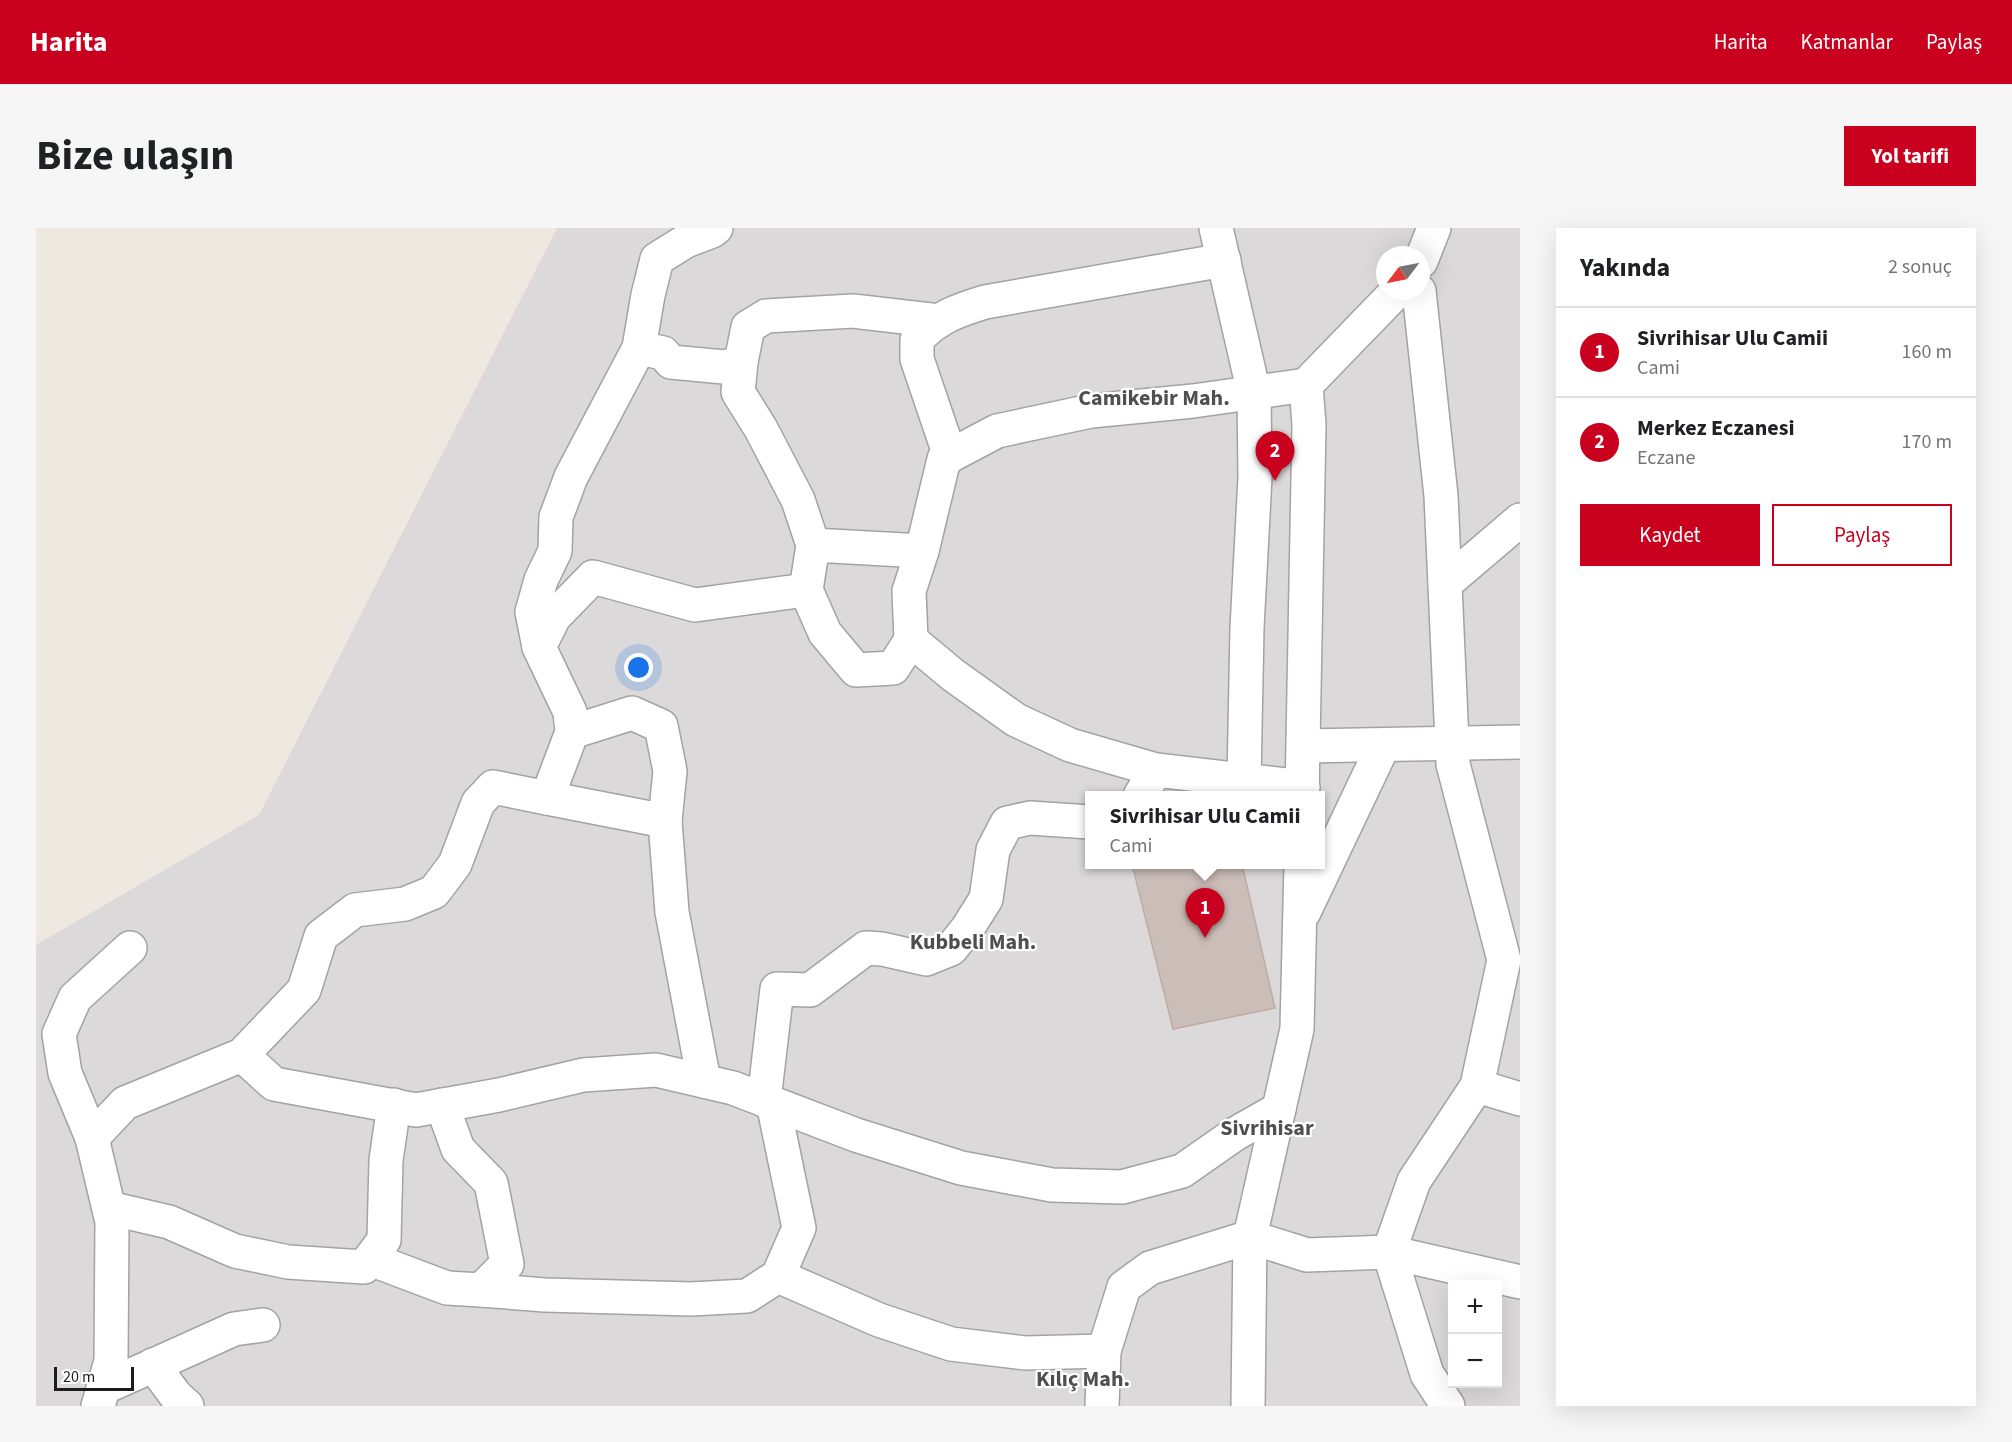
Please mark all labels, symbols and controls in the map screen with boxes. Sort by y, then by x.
text: Harita [30,22,107,62]
text: Harita [1714,27,1768,57]
text: Katmanlar [1801,27,1893,57]
text: Paylaş [1926,27,1982,57]
text: Bize ulaşın [36,126,234,186]
button: Yol tarifi [1844,126,1976,186]
north arrow [1376,246,1430,300]
text: Yakında [1580,249,1670,286]
text: 2 sonuç [1888,253,1952,281]
text: Sivrihisar Ulu Camii [1637,322,1828,354]
text: 1 [1594,338,1605,366]
text: 160 m [1902,338,1952,366]
text: Cami [1637,354,1680,382]
district label: Camikebir Mah. [1078,382,1230,414]
text: Merkez Eczanesi [1637,412,1794,444]
text: 2 [1594,428,1605,456]
text: 170 m [1902,428,1952,456]
pin: 2 [1256,432,1294,481]
text: Eczane [1637,444,1695,472]
button: Kaydet [1580,504,1760,566]
button: Paylaş [1772,504,1952,566]
your location [624,653,653,682]
popup [1085,791,1325,869]
text: Sivrihisar Ulu Camii [1110,800,1300,832]
text: Cami [1110,832,1153,860]
pin: 1 [1186,888,1224,938]
district label: Kubbeli Mah. [910,926,1036,958]
district label: Sivrihisar [1220,1112,1314,1144]
map controls [1448,1280,1502,1388]
button: + [1448,1280,1502,1334]
button: − [1448,1334,1502,1388]
district label: Kılıç Mah. [1036,1363,1130,1395]
scale bar [54,1364,134,1392]
text: 20 m [63,1366,95,1388]

